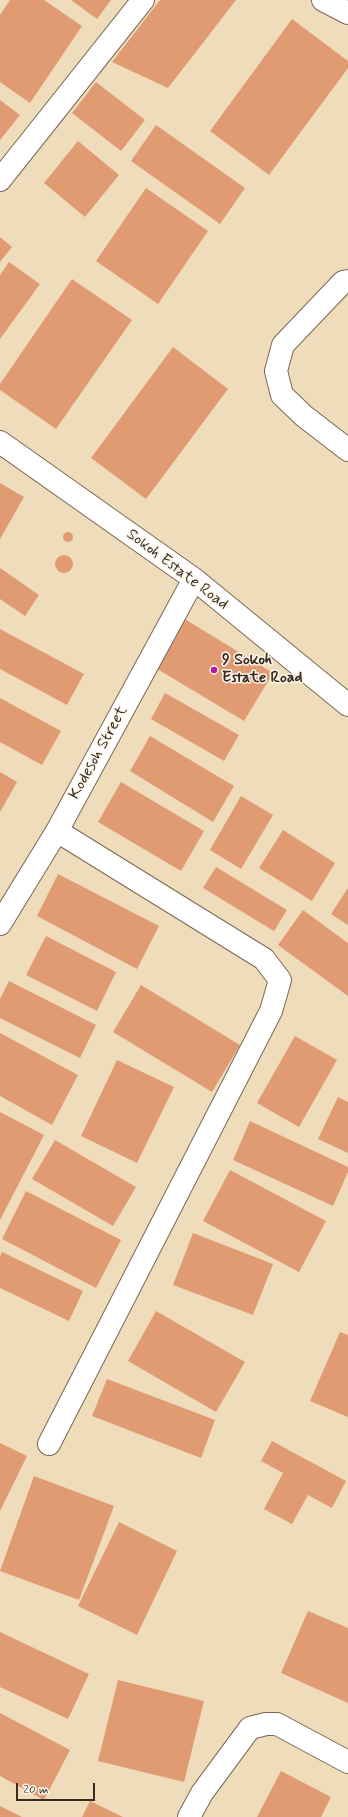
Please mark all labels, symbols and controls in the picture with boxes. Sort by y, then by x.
street label: Sokoh Estate Road [122,525,232,615]
place label: 9 Sokoh Estate Road [222,651,303,689]
marker: 9 Sokoh Estate Road [209,665,219,675]
street label: Kodesoh Street [65,703,133,803]
scale bar [18,1775,97,1801]
text: 20 m [23,1782,49,1798]

